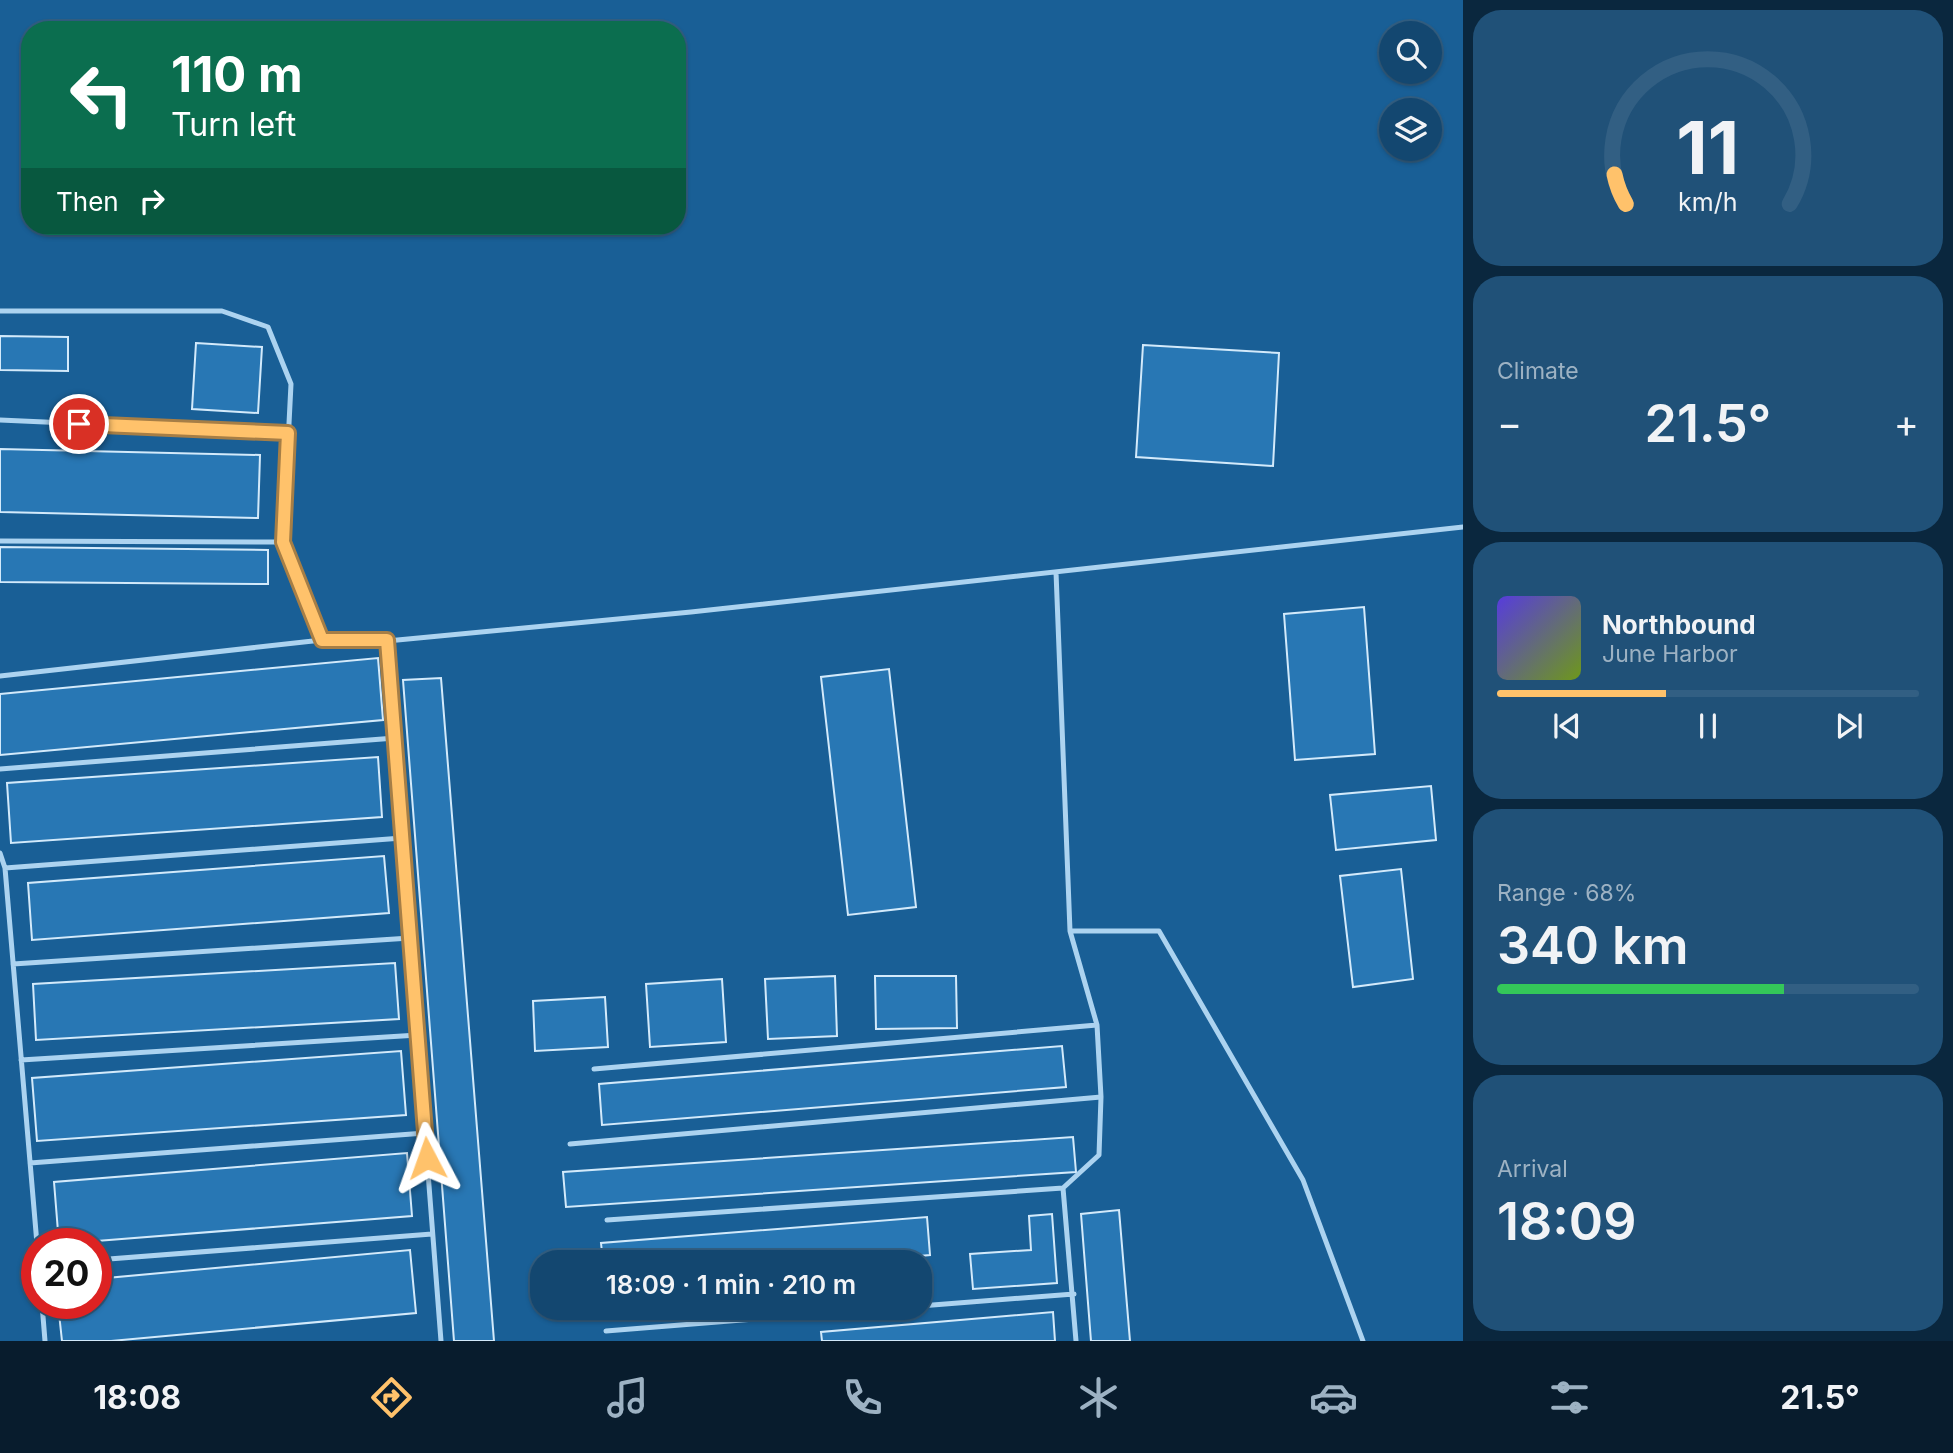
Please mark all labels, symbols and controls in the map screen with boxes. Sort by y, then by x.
map controls [1379,21,1442,161]
button: search [1379,21,1442,84]
text: 110 m [171,45,303,104]
icon: left [56,49,147,140]
button: layers [1379,98,1442,161]
text: 11 [1677,103,1739,192]
text: Turn left [171,105,296,144]
icon: right [133,182,171,220]
text: Then [56,186,119,217]
text: km/h [1678,187,1738,217]
text: Climate [1497,357,1579,385]
text: 21.5° [1645,392,1771,455]
pin [49,394,109,454]
text: − [1497,400,1522,446]
text: + [1894,400,1919,446]
icon: arrive [60,405,98,443]
text: Northbound [1602,609,1756,640]
text: June Harbor [1602,640,1738,668]
icon: previous [1548,707,1586,745]
icon: pause [1689,707,1727,745]
icon: next [1830,707,1868,745]
text: Range · 68% [1497,879,1636,907]
text: 340 km [1497,914,1689,977]
position arrow [390,1121,464,1195]
text: Arrival [1497,1155,1568,1183]
text: 18:09 [1497,1190,1636,1253]
speed limit sign: 20 [21,1228,112,1319]
text: 18:09 · 1 min · 210 m [606,1269,856,1300]
icon: directions [367,1373,416,1422]
icon: music [603,1373,652,1422]
icon: phone [838,1373,887,1422]
icon: climate [1074,1373,1123,1422]
icon: car [1309,1373,1358,1422]
icon: filters [1545,1373,1594,1422]
text: 18:08 [93,1378,181,1417]
text: 21.5° [1780,1378,1860,1417]

